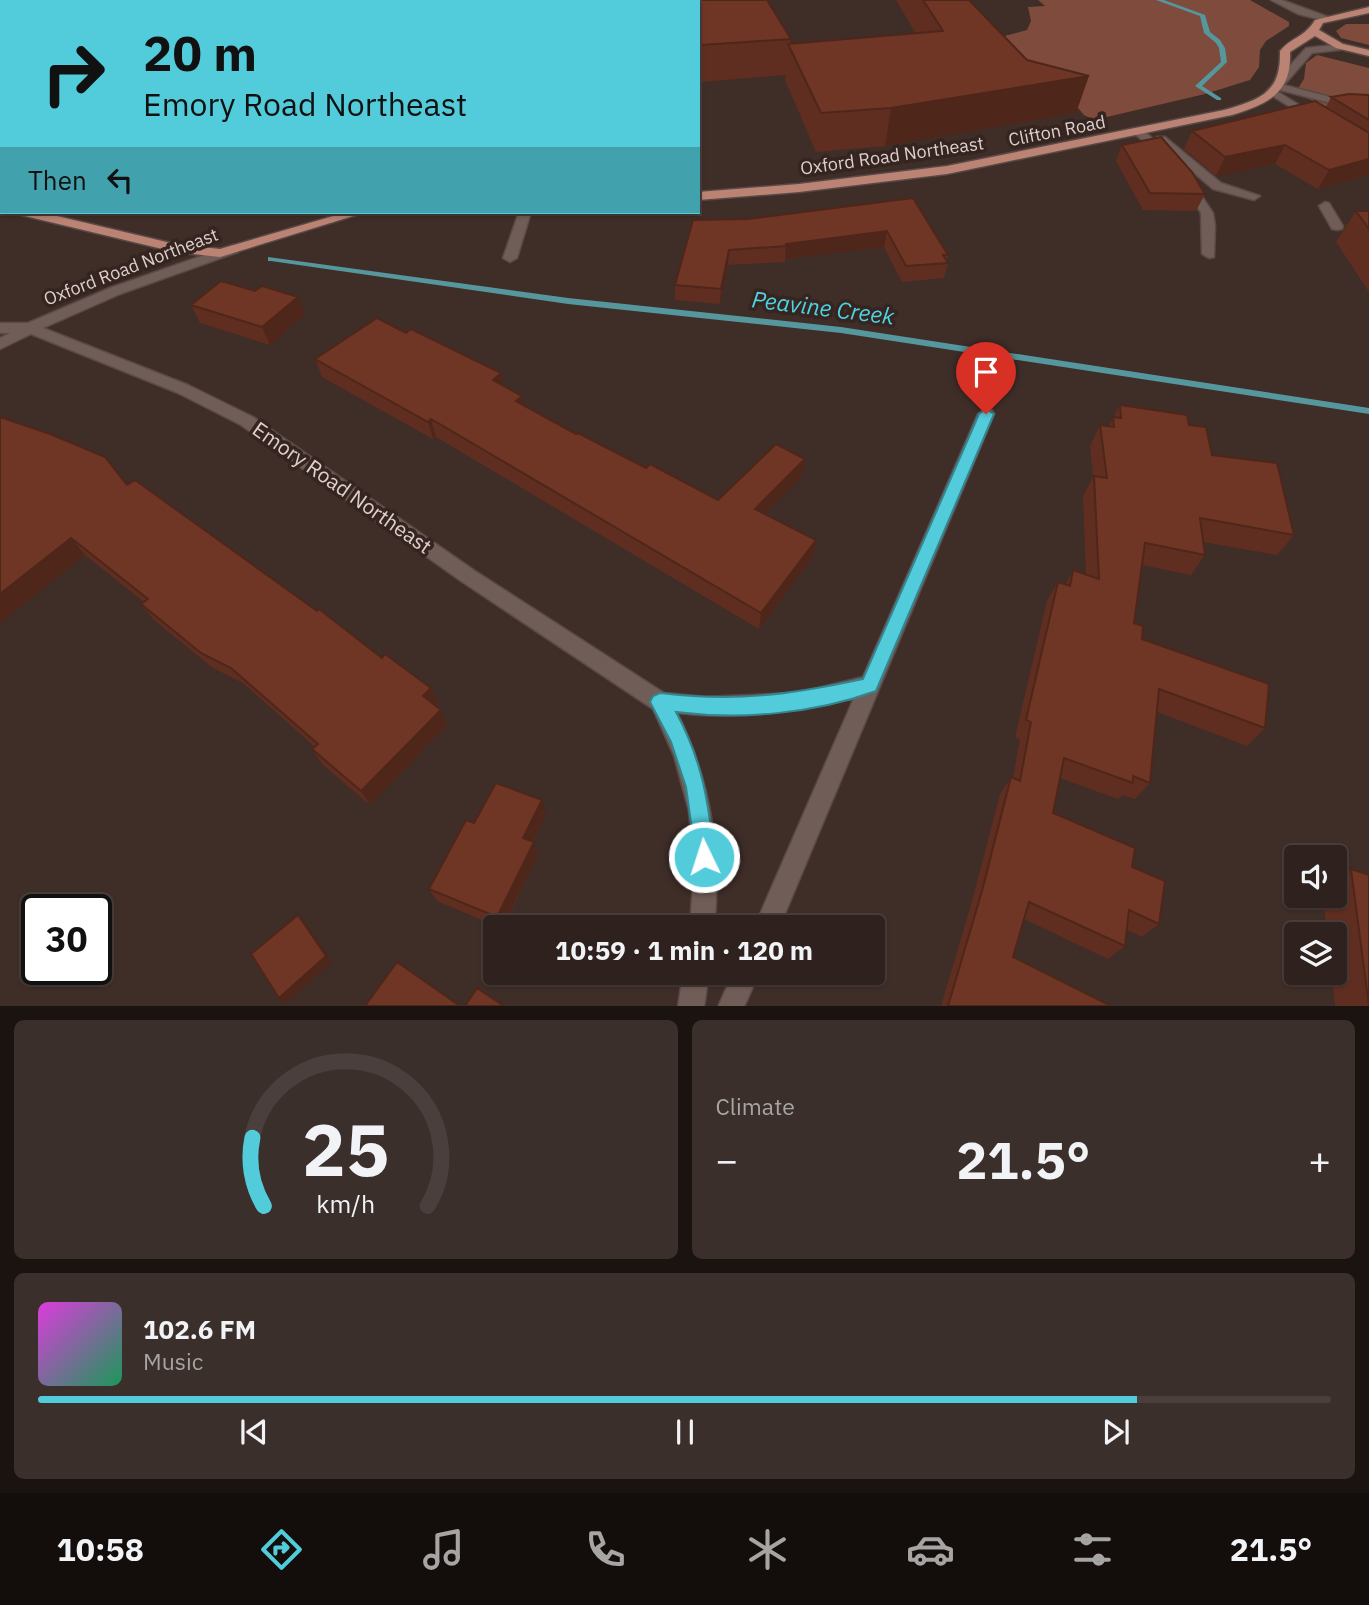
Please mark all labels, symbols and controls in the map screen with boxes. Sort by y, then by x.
text: 20 m [143,21,257,84]
icon: right [28,28,119,119]
text: Emory Road Northeast [143,83,467,125]
street label: Clifton Road [1006,110,1107,151]
street label: Oxford Road Northeast [799,131,985,180]
icon: left [101,161,139,199]
text: Then [28,163,87,197]
street label: Oxford Road Northeast [40,223,221,310]
water label: Peavine Creek [750,283,897,331]
pin [956,342,1016,414]
icon: arrive [967,353,1005,391]
street label: Emory Road Northeast [247,415,438,560]
position arrow [667,820,741,894]
map controls [1284,845,1347,985]
button: sound [1284,845,1347,908]
speed limit sign: 30 [21,894,112,985]
button: layers [1284,922,1347,985]
text: 10:59 · 1 min · 120 m [555,933,813,967]
text: Climate [716,1091,795,1121]
text: 25 [302,1101,389,1196]
text: 21.5° [956,1126,1090,1193]
text: − [716,1135,738,1184]
text: + [1308,1135,1331,1184]
text: km/h [316,1186,375,1219]
text: 102.6 FM [143,1312,256,1346]
text: Music [143,1346,203,1376]
icon: previous [235,1413,273,1451]
icon: pause [666,1413,704,1451]
icon: next [1097,1413,1135,1451]
icon: directions [257,1525,306,1574]
icon: music [419,1525,468,1574]
icon: phone [581,1525,630,1574]
icon: climate [743,1525,792,1574]
icon: car [906,1525,955,1574]
icon: filters [1068,1525,1117,1574]
text: 10:58 [57,1528,144,1570]
text: 21.5° [1230,1528,1312,1570]

